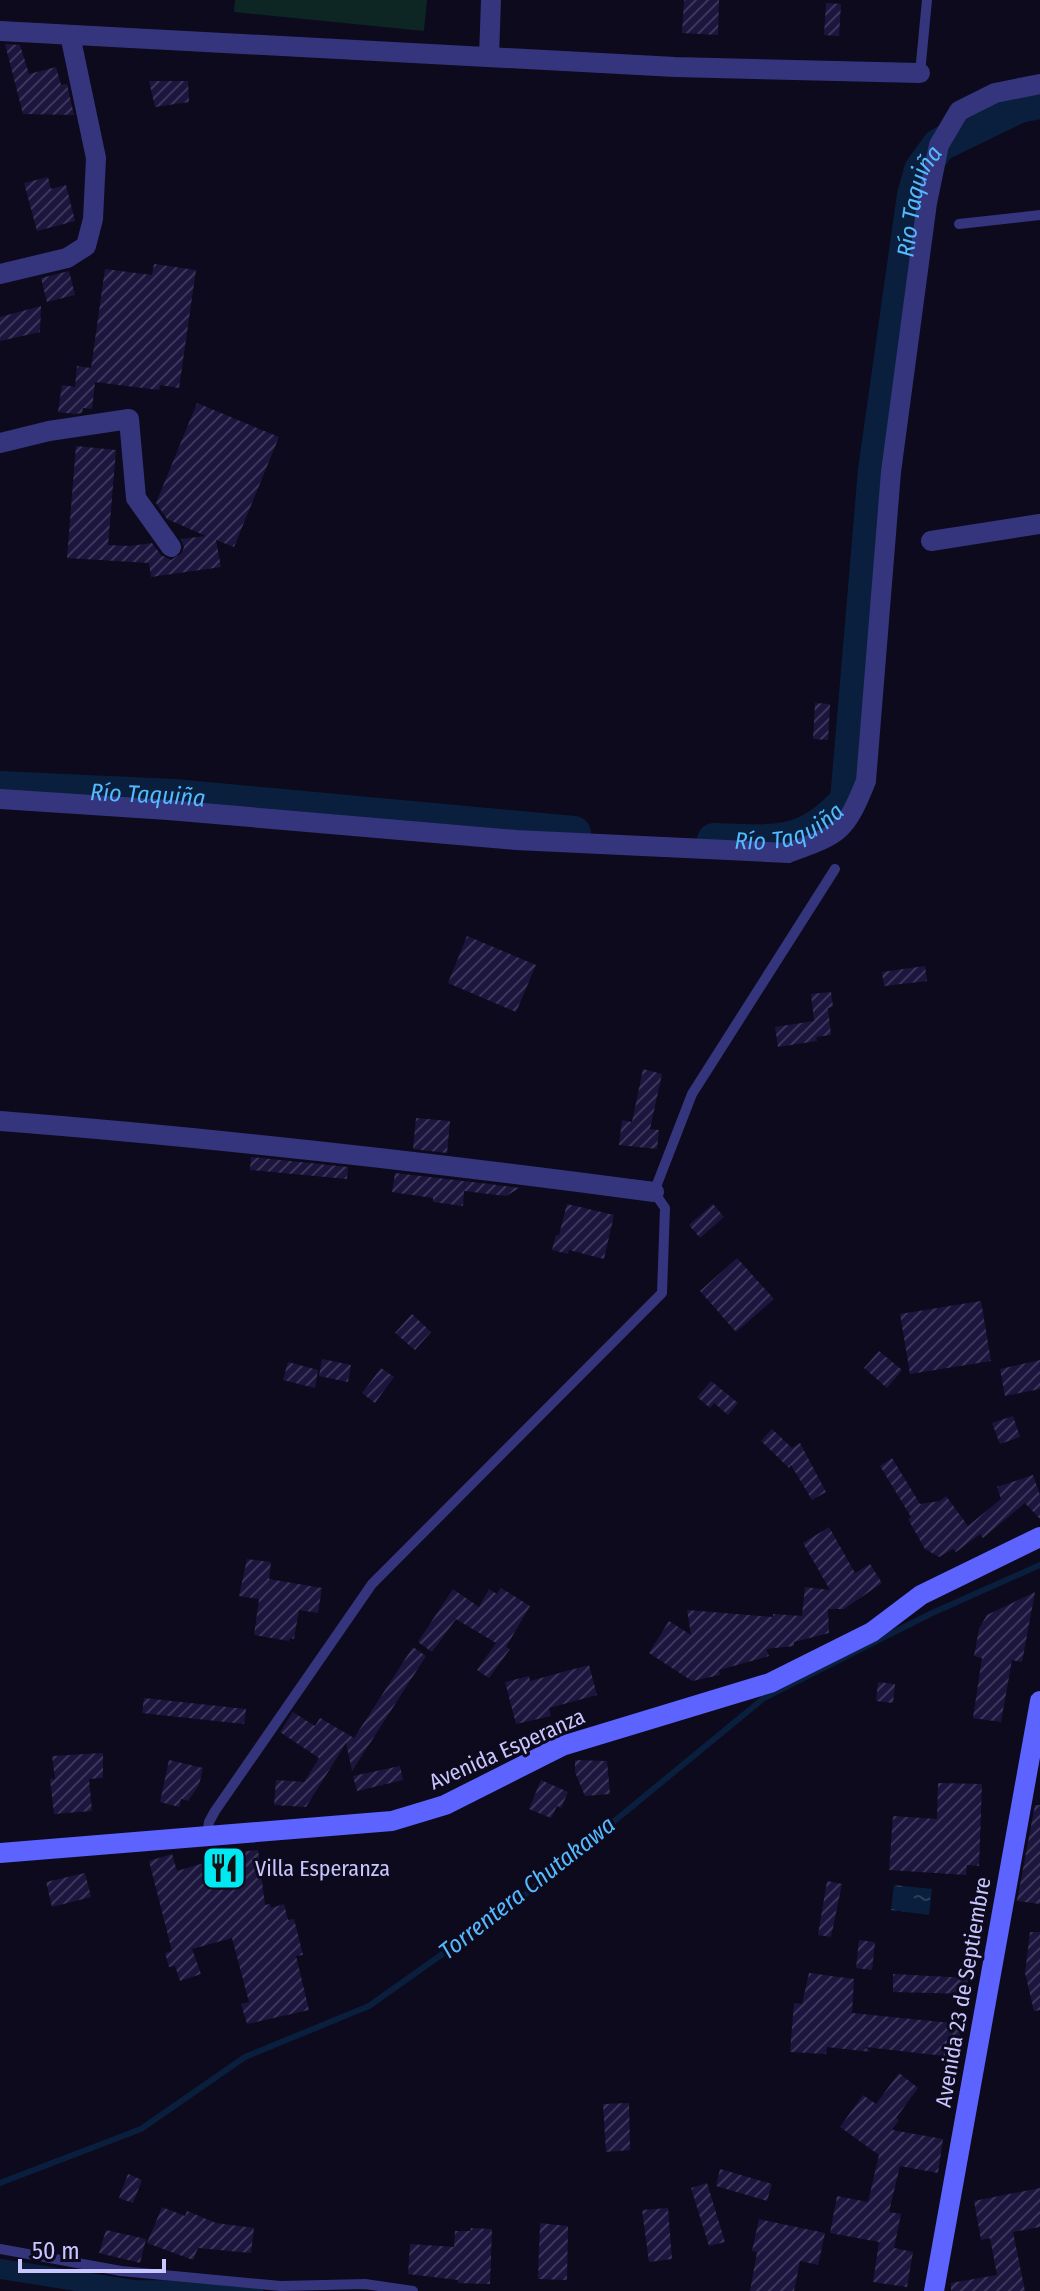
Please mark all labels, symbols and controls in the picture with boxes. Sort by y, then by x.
water label: Río Taquiña [891,140,948,259]
water label: Río Taquiña [90,778,207,813]
water label: Río Taquiña [734,798,850,855]
street label: Avenida Esperanza [425,1703,589,1795]
water label: Torrentera Chutakawa [433,1811,621,1965]
restaurant icon: Villa Esperanza [200,1844,248,1892]
place label: Villa Esperanza [255,1855,390,1882]
street label: Avenida 23 de Septiembre [929,1875,997,2109]
scale bar [20,2223,164,2273]
text: 50 m [32,2237,80,2265]

